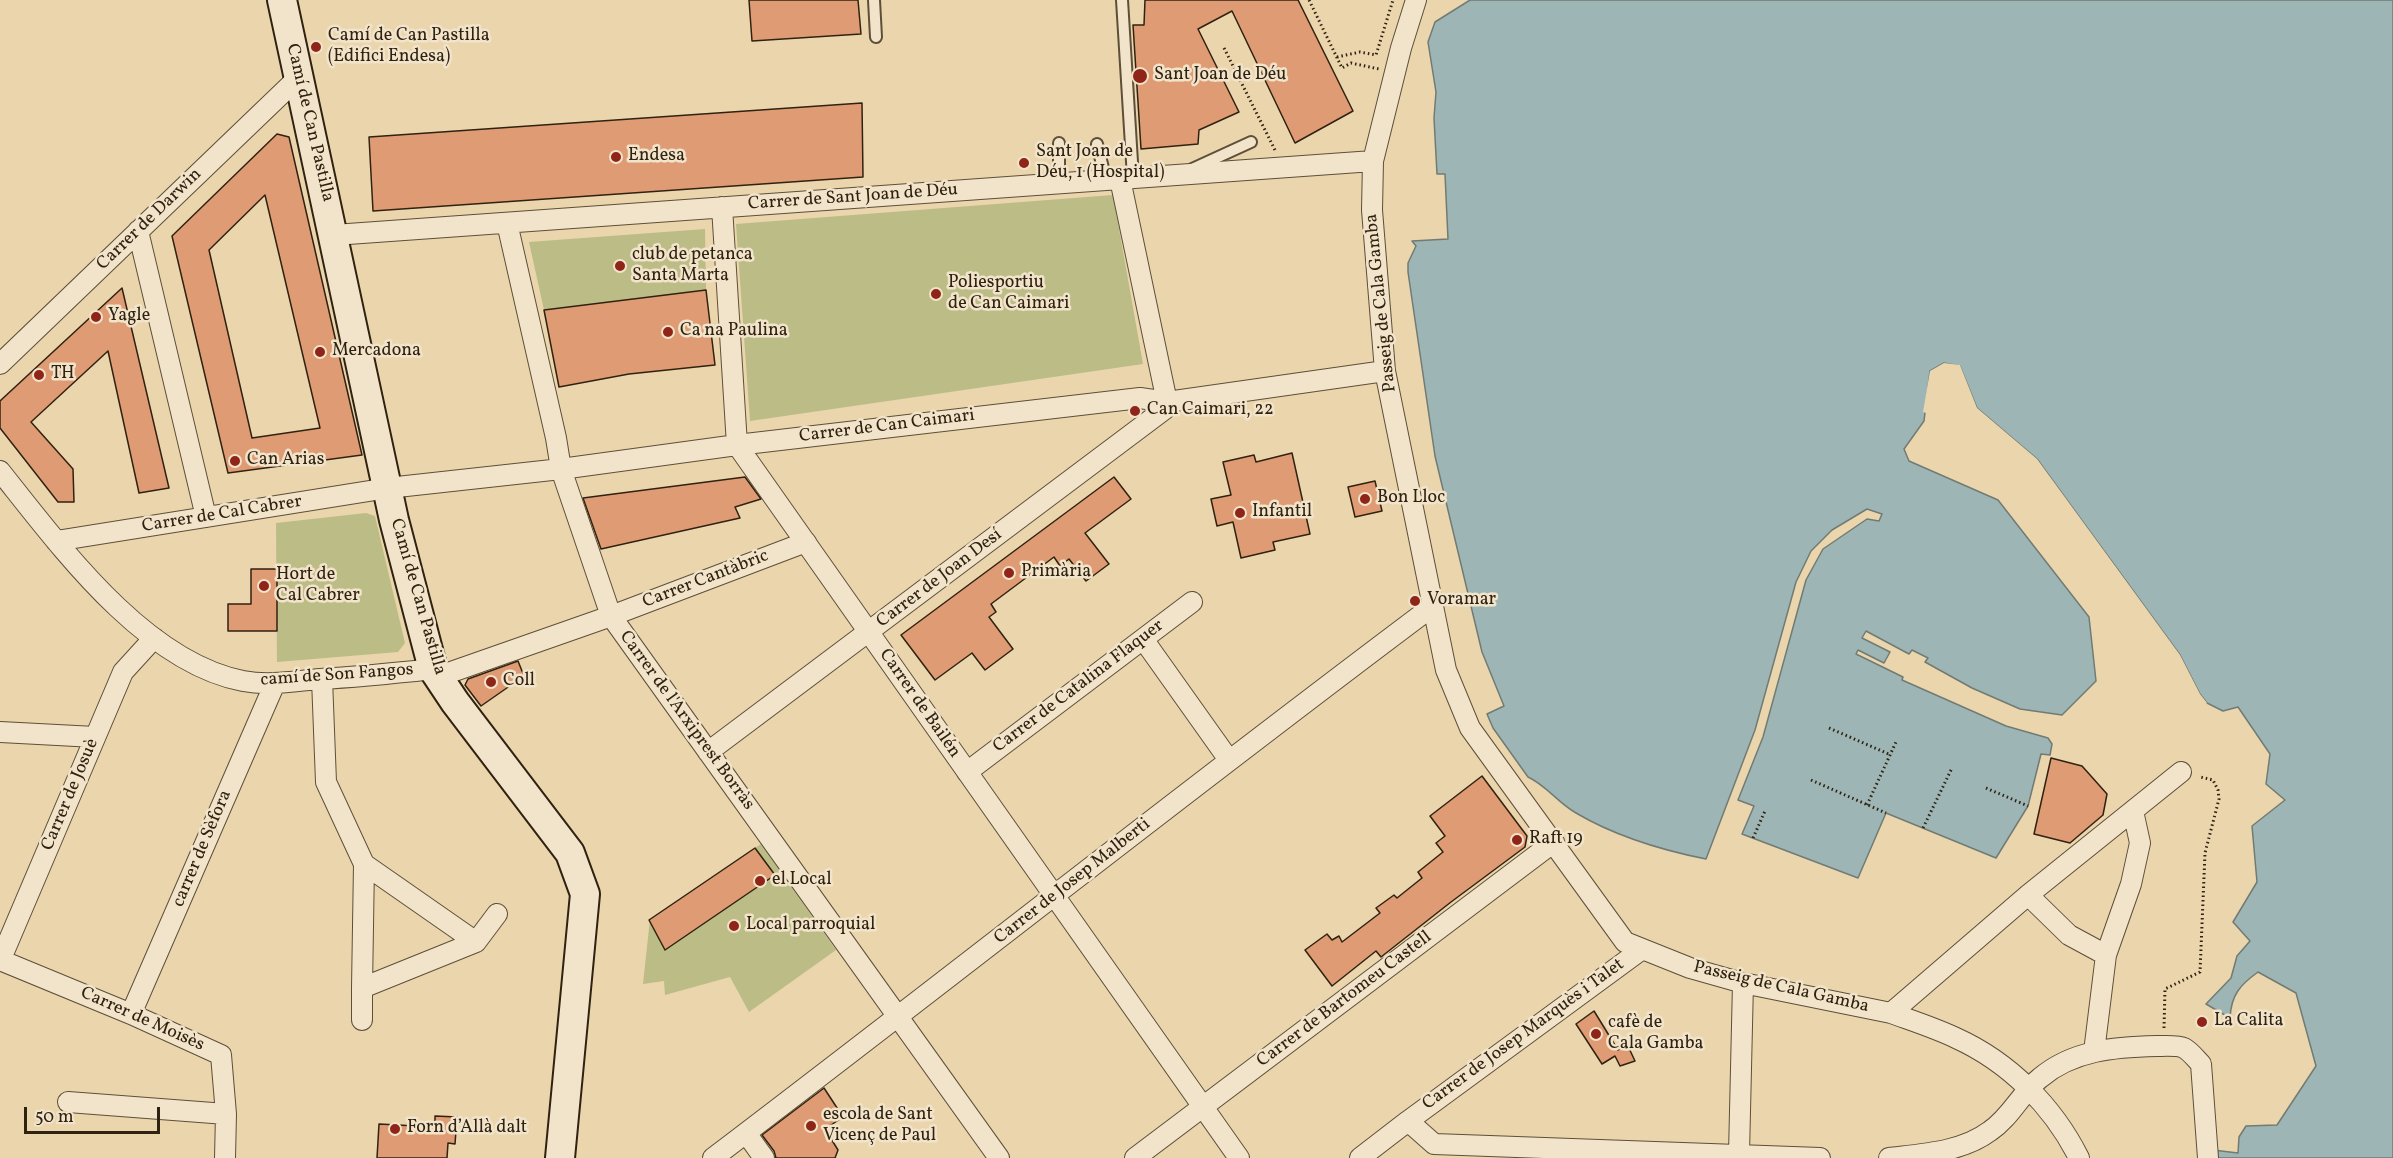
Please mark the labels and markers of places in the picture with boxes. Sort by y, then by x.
place label: Camí de Can Pastilla (Edifici Endesa) [328,26,490,68]
marker: Camí de Can Pastilla (Edifici Endesa) [309,40,323,54]
place label: Sant Joan de Déu [1154,65,1286,87]
marker: Sant Joan de Déu [1131,67,1149,85]
place label: Sant Joan de Déu, 1 (Hospital) [1036,142,1164,184]
place label: Endesa [628,146,685,168]
marker: Endesa [609,150,623,164]
marker: Sant Joan de Déu, 1 (Hospital) [1017,156,1031,170]
place label: club de petanca Santa Marta [632,245,753,288]
marker: club de petanca Santa Marta [613,259,627,273]
place label: Poliesportiu de Can Caimari [948,273,1069,316]
marker: Poliesportiu de Can Caimari [929,287,943,301]
place label: Yagle [108,306,150,328]
marker: Yagle [89,310,103,324]
place label: Ca na Paulina [680,321,788,343]
marker: Ca na Paulina [661,325,675,339]
place label: Mercadona [332,341,421,363]
marker: Mercadona [313,345,327,359]
place label: TH [51,364,75,386]
marker: TH [32,368,46,382]
place label: Can Caimari, 22 [1147,400,1274,422]
marker: Can Caimari, 22 [1128,404,1142,418]
place label: Can Arias [247,450,324,472]
marker: Can Arias [228,454,242,468]
place label: Bon Lloc [1377,488,1445,510]
marker: Bon Lloc [1358,492,1372,506]
place label: Infantil [1252,502,1312,524]
marker: Infantil [1233,506,1247,520]
place label: Primària [1021,562,1091,584]
place label: Hort de Cal Cabrer [276,565,360,608]
marker: Primària [1002,566,1016,580]
marker: Hort de Cal Cabrer [257,579,271,593]
place label: Voramar [1427,590,1496,612]
marker: Voramar [1408,594,1422,608]
place label: Coll [503,671,535,693]
marker: Coll [484,675,498,689]
place label: Raft 19 [1529,829,1583,851]
marker: Raft 19 [1510,833,1524,847]
place label: el Local [772,870,832,892]
marker: el Local [753,874,767,888]
place label: Local parroquial [746,915,875,937]
marker: Local parroquial [727,919,741,933]
place label: La Calita [2214,1011,2283,1033]
place label: cafè de Cala Gamba [1608,1013,1704,1056]
marker: La Calita [2195,1015,2209,1029]
marker: cafè de Cala Gamba [1589,1027,1603,1041]
place label: escola de Sant Vicenç de Paul [823,1105,936,1148]
place label: Forn d’Allà dalt [407,1118,527,1140]
marker: escola de Sant Vicenç de Paul [804,1119,818,1133]
marker: Forn d’Allà dalt [388,1122,402,1136]

